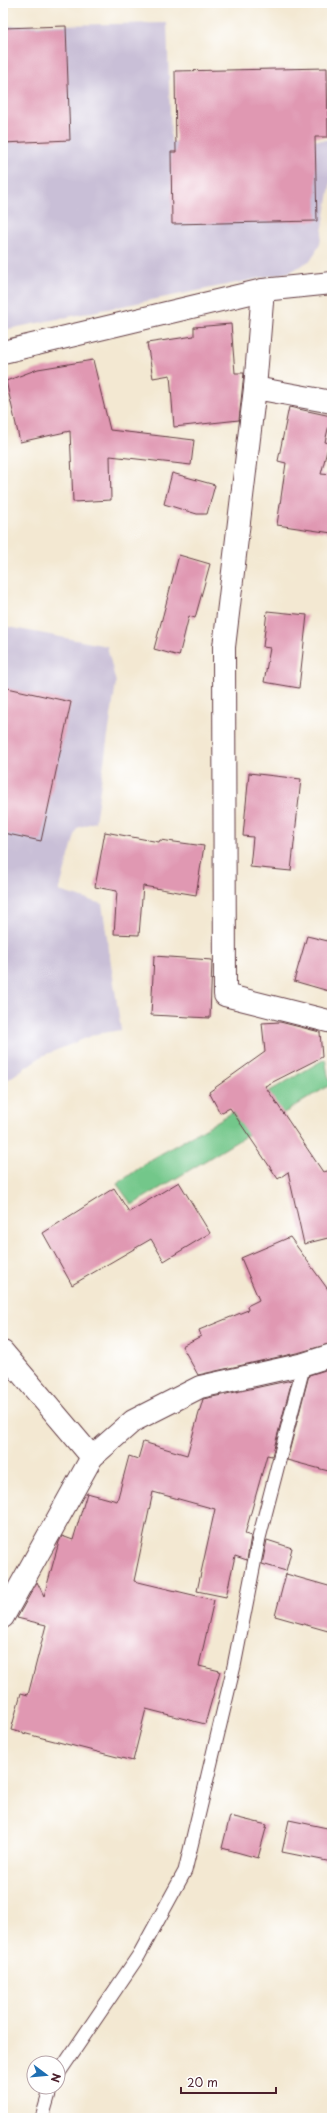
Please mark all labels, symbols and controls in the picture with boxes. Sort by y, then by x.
north arrow [26,2055,66,2095]
scale bar [181,2069,276,2095]
text: N [47,2071,65,2085]
text: 20 m [187,2073,218,2091]

